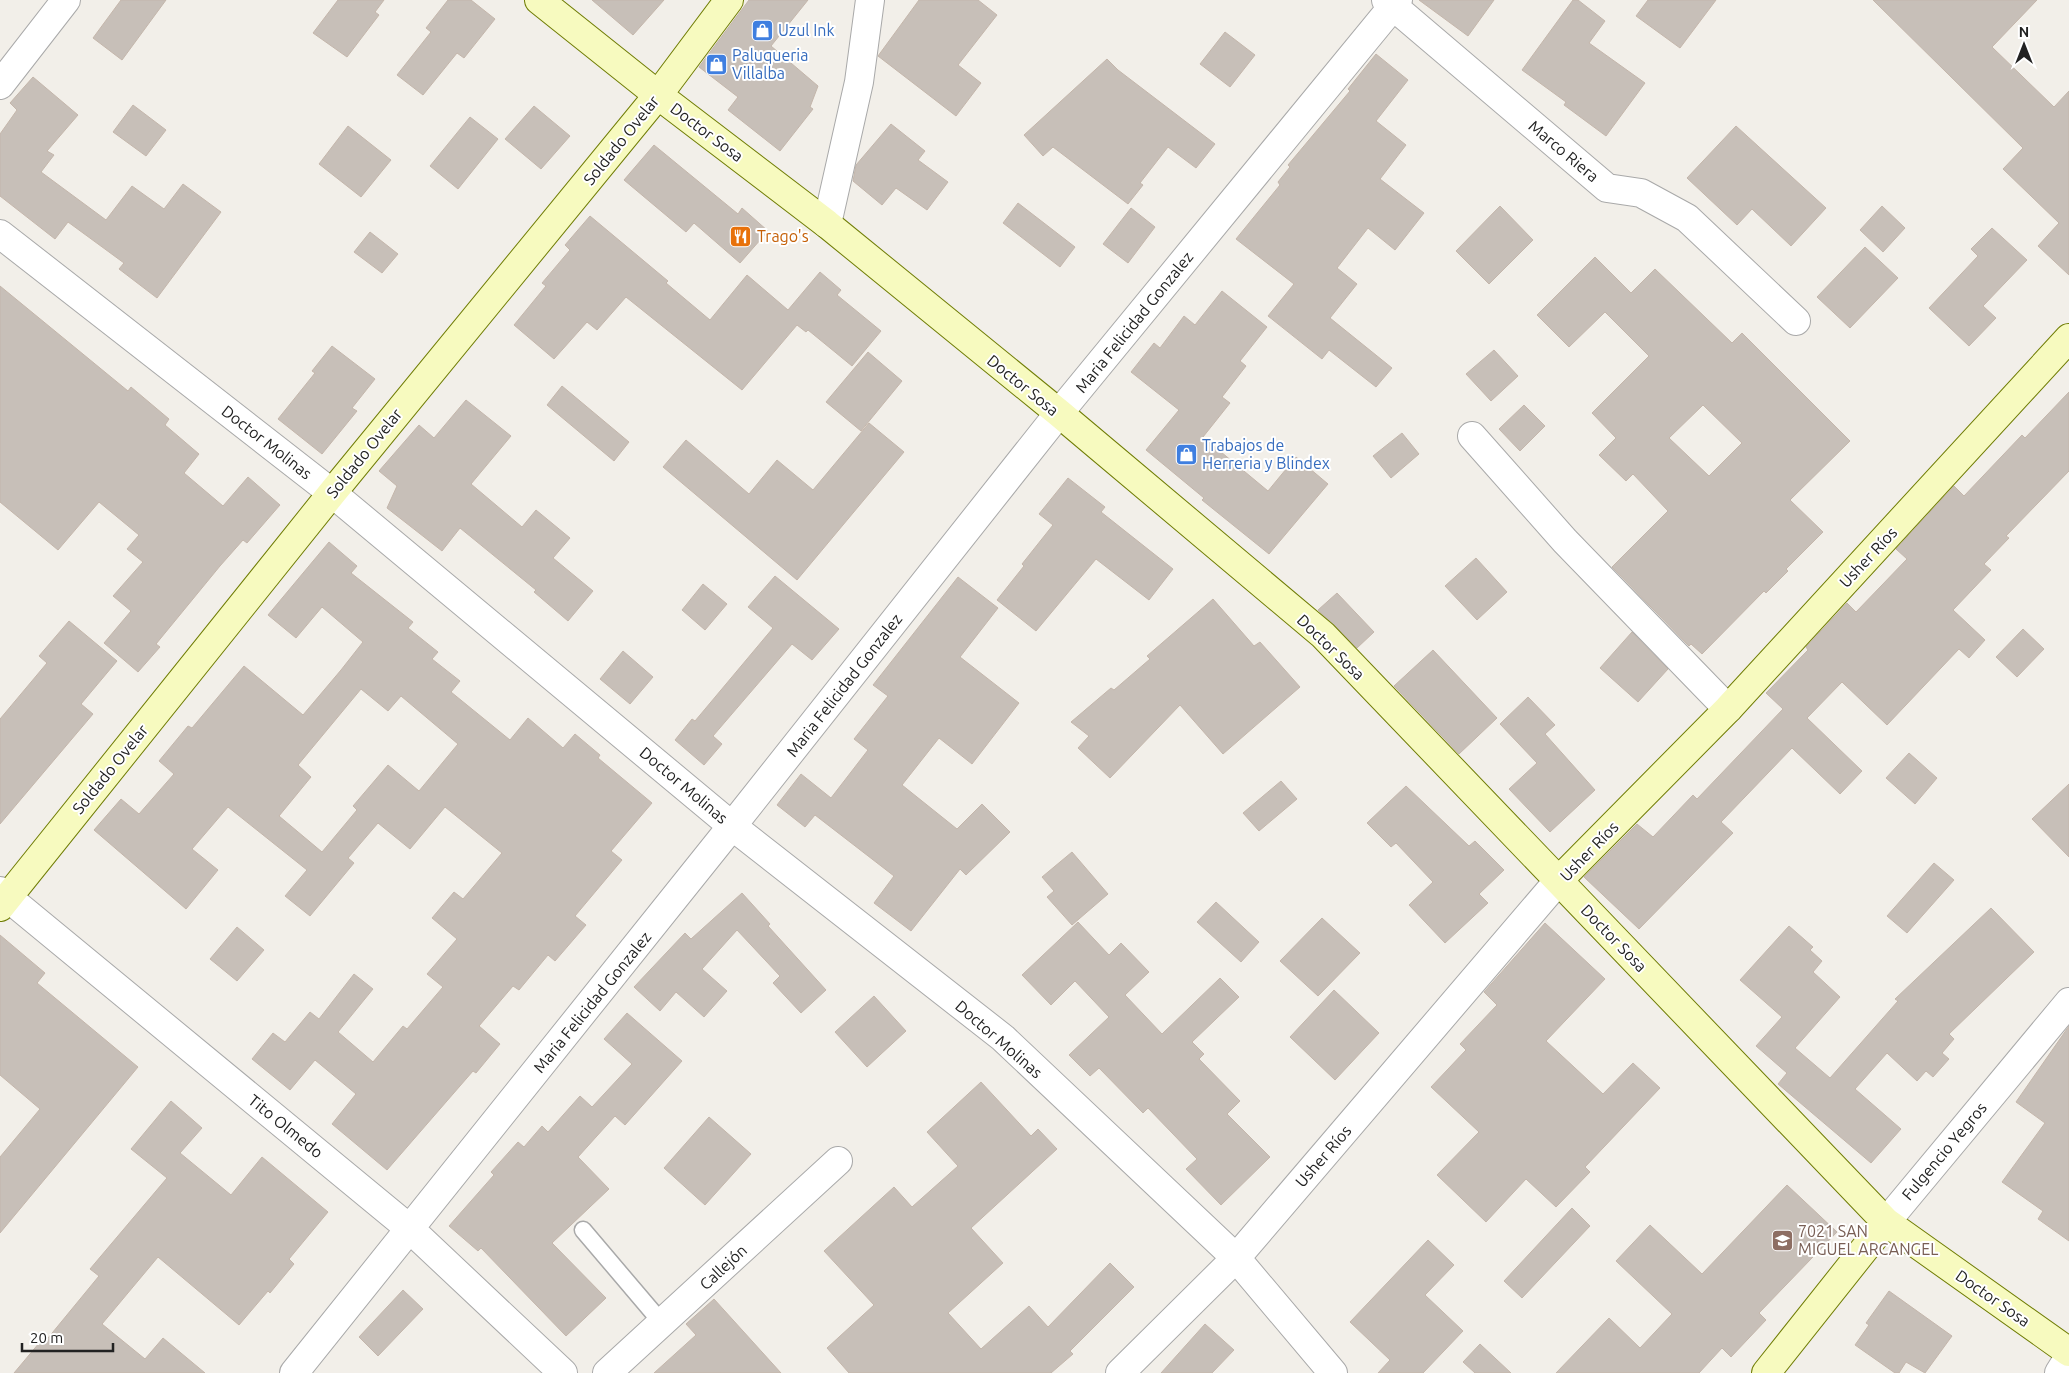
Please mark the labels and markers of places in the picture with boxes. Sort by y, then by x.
shop icon: Uzul Ink [750,18,774,42]
place label: Uzul Ink [778,21,835,39]
place label: Paluqueria Villalba [732,46,808,82]
shop icon: Paluqueria Villalba [704,52,728,76]
restaurant icon: Trago's [729,224,753,248]
place label: Trago's [757,227,809,245]
place label: Trabajos de Herreria y Blindex [1202,436,1330,472]
shop icon: Trabajos de Herreria y Blindex [1174,442,1198,466]
place label: 7021 SAN MIGUEL ARCANGEL [1798,1222,1938,1258]
school or university icon: 7021 SAN MIGUEL ARCANGEL [1770,1228,1794,1252]

